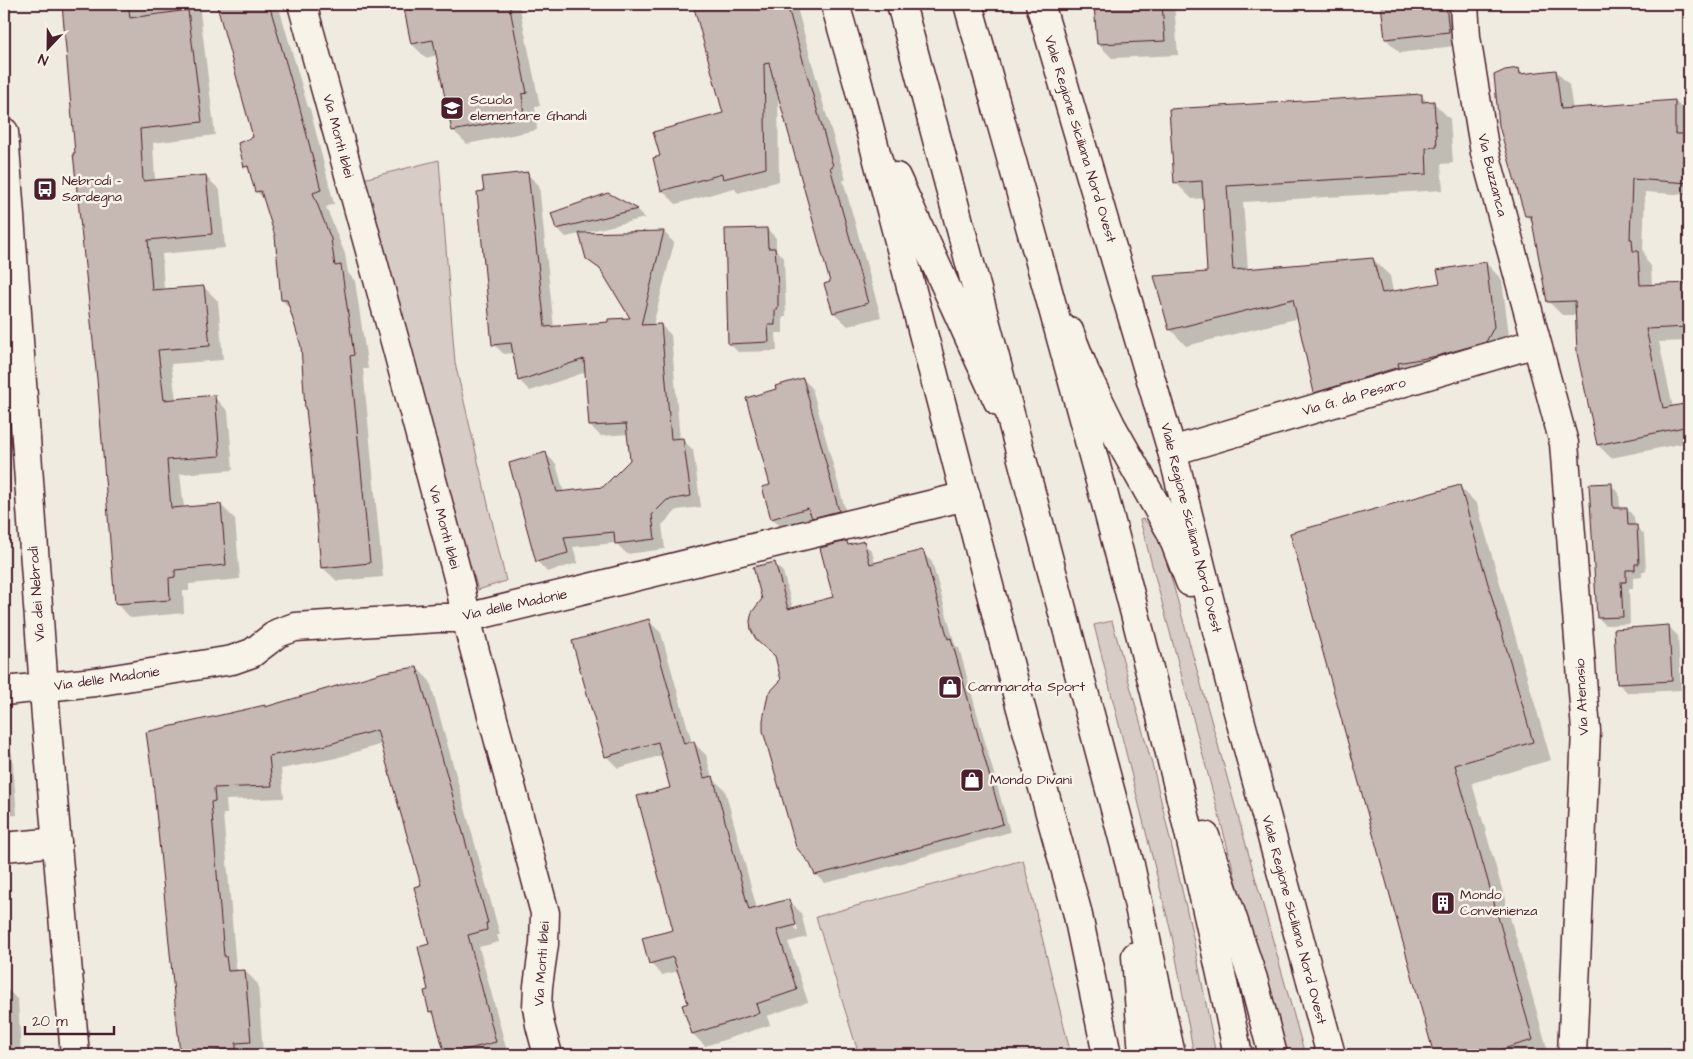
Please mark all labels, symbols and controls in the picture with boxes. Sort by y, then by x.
north arrow [22,22,72,72]
street label: Viale Regione Siciliana Nord Ovest [1039,33,1121,245]
text: N [35,48,51,70]
place label: Scuola elementare Ghandi [470,90,587,126]
street label: Via Monti Iblei [317,92,359,180]
school or university icon: Scuola elementare Ghandi [439,95,465,121]
street label: Via Buzzanca [1472,132,1512,218]
place label: Nebrodi - Sardegna [62,171,122,207]
bus stop icon: Nebrodi - Sardegna [32,176,58,202]
street label: Via G. da Pesaro [1300,373,1408,421]
street label: Viale Regione Siciliana Nord Ovest [1155,421,1227,635]
street label: Via Monti Iblei [423,483,465,571]
street label: Via dei Nebrodi [24,546,50,642]
street label: Via delle Madonie [461,584,570,626]
street label: Via Atenasio [1570,658,1594,736]
street label: Via delle Madonie [53,662,161,696]
shop icon: Cammarata Sport [937,674,963,700]
place label: Cammarata Sport [968,677,1086,697]
shop icon: Mondo Divani [959,767,985,793]
place label: Mondo Divani [990,770,1072,790]
street label: Viale Regione Siciliana Nord Ovest [1256,813,1332,1027]
place label: Mondo Convenienza [1460,885,1537,921]
building icon: Mondo Convenienza [1430,890,1456,916]
street label: Via Monti Iblei [529,921,555,1007]
scale bar [25,1004,114,1036]
text: 20 m [32,1011,68,1032]

